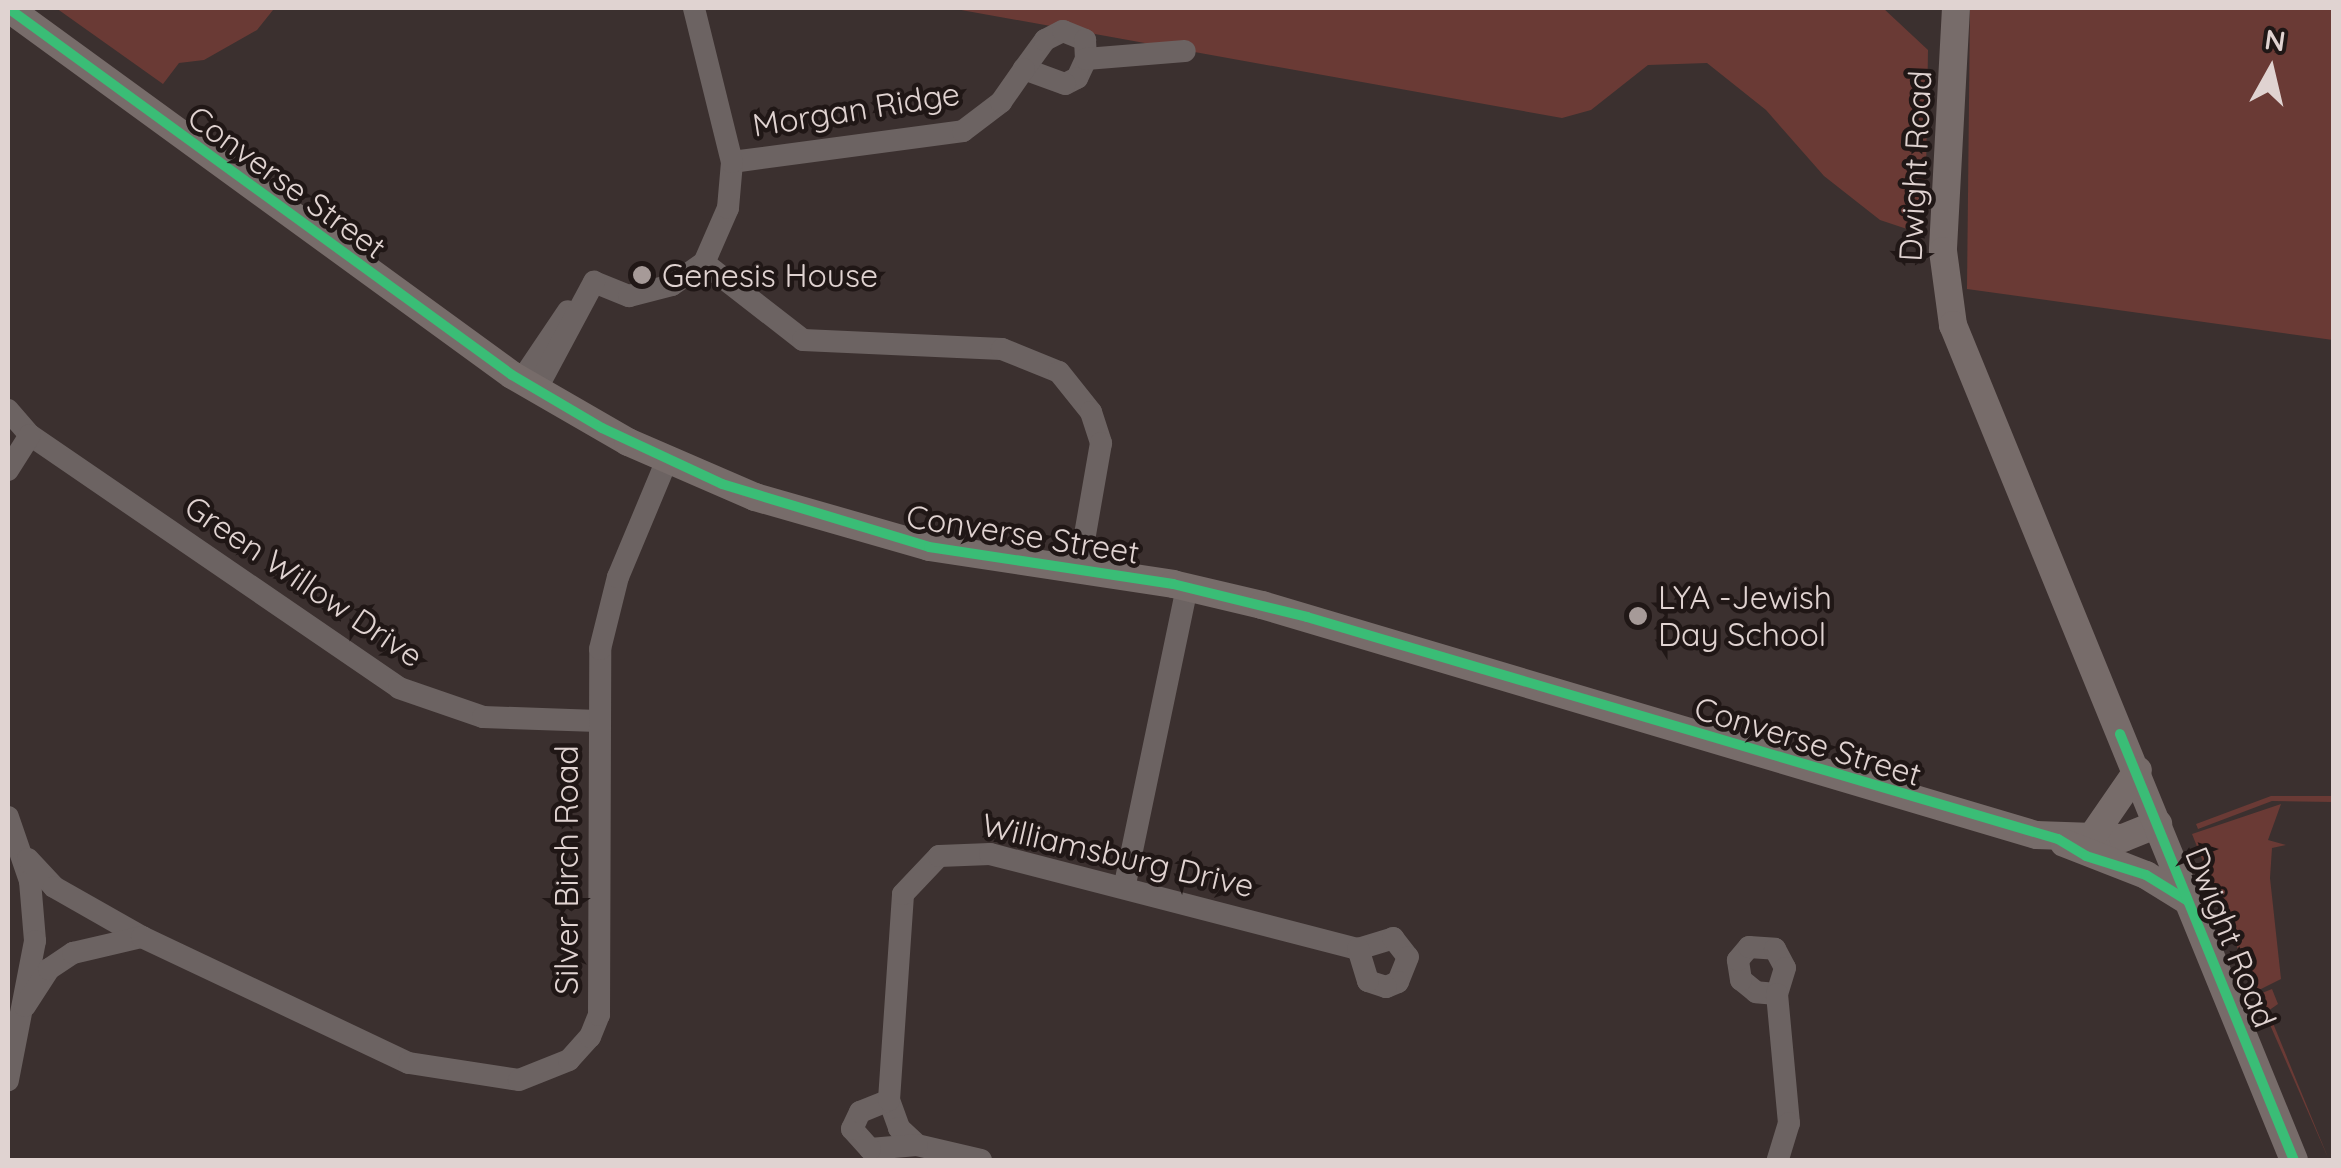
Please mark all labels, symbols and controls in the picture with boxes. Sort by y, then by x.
north arrow [2221,20,2321,120]
text: N [2263,21,2288,59]
street label: Dwight Road [1891,70,1939,262]
street label: Morgan Ridge [750,74,962,144]
street label: Converse Street [181,97,393,267]
place label: Genesis House [662,256,878,294]
marker: Genesis House [631,264,653,286]
street label: Green Willow Drive [178,487,430,675]
street label: Converse Street [904,497,1142,571]
place label: LYA -Jewish Day School [1658,579,1832,654]
marker: LYA -Jewish Day School [1627,605,1649,627]
street label: Converse Street [1690,688,1926,794]
street label: Silver Birch Road [547,745,585,995]
street label: Williamsburg Drive [978,805,1258,905]
street label: Dwight Road [2177,841,2285,1033]

